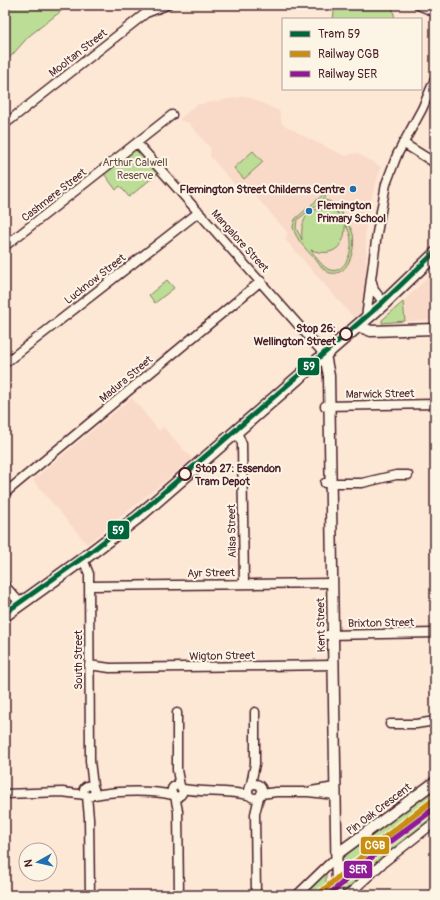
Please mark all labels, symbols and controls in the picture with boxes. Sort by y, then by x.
legend [282,18,422,90]
street label: Mooltan Street [46,26,110,80]
text: Tram 59 [318,27,360,42]
text: Railway CGB [318,47,379,62]
text: Railway SER [318,67,377,82]
park label: Arthur Calwell Reserve [102,156,168,182]
street label: Cashmere Street [19,165,89,224]
place label: Flemington Street Childerns Centre [180,183,346,196]
marker: Flemington Street Childerns Centre [348,184,358,194]
place label: Flemington Primary School [317,199,386,225]
marker: Flemington Primary School [304,206,314,216]
street label: Mangalore Street [209,207,272,275]
street label: Lucknow Street [62,251,129,307]
place label: Stop 26: Wellington Street [254,322,337,348]
marker: Stop 26: Wellington Street [339,327,353,341]
street label: Madura Street [97,353,156,405]
line badge: 59 [297,357,320,376]
text: 59 [303,360,315,373]
street label: Marwick Street [346,387,415,401]
place label: Stop 27: Essendon Tram Depot [194,462,281,488]
marker: Stop 27: Essendon Tram Depot [178,467,192,481]
street label: Ailsa Street [225,503,239,558]
line badge: 59 [107,520,130,540]
text: 59 [112,524,124,537]
street label: Ayr Street [187,566,235,580]
street label: Kent Street [314,597,328,652]
street label: Brixton Street [348,616,415,630]
street label: South Street [72,630,85,690]
street label: Wigton Street [189,649,255,663]
street label: Pin Oak Crescent [344,780,414,838]
line badge: CGB [360,836,390,855]
text: CGB [365,839,385,852]
north arrow [18,842,58,882]
text: N [22,858,36,868]
line badge: SER [343,860,373,879]
text: SER [349,863,368,876]

